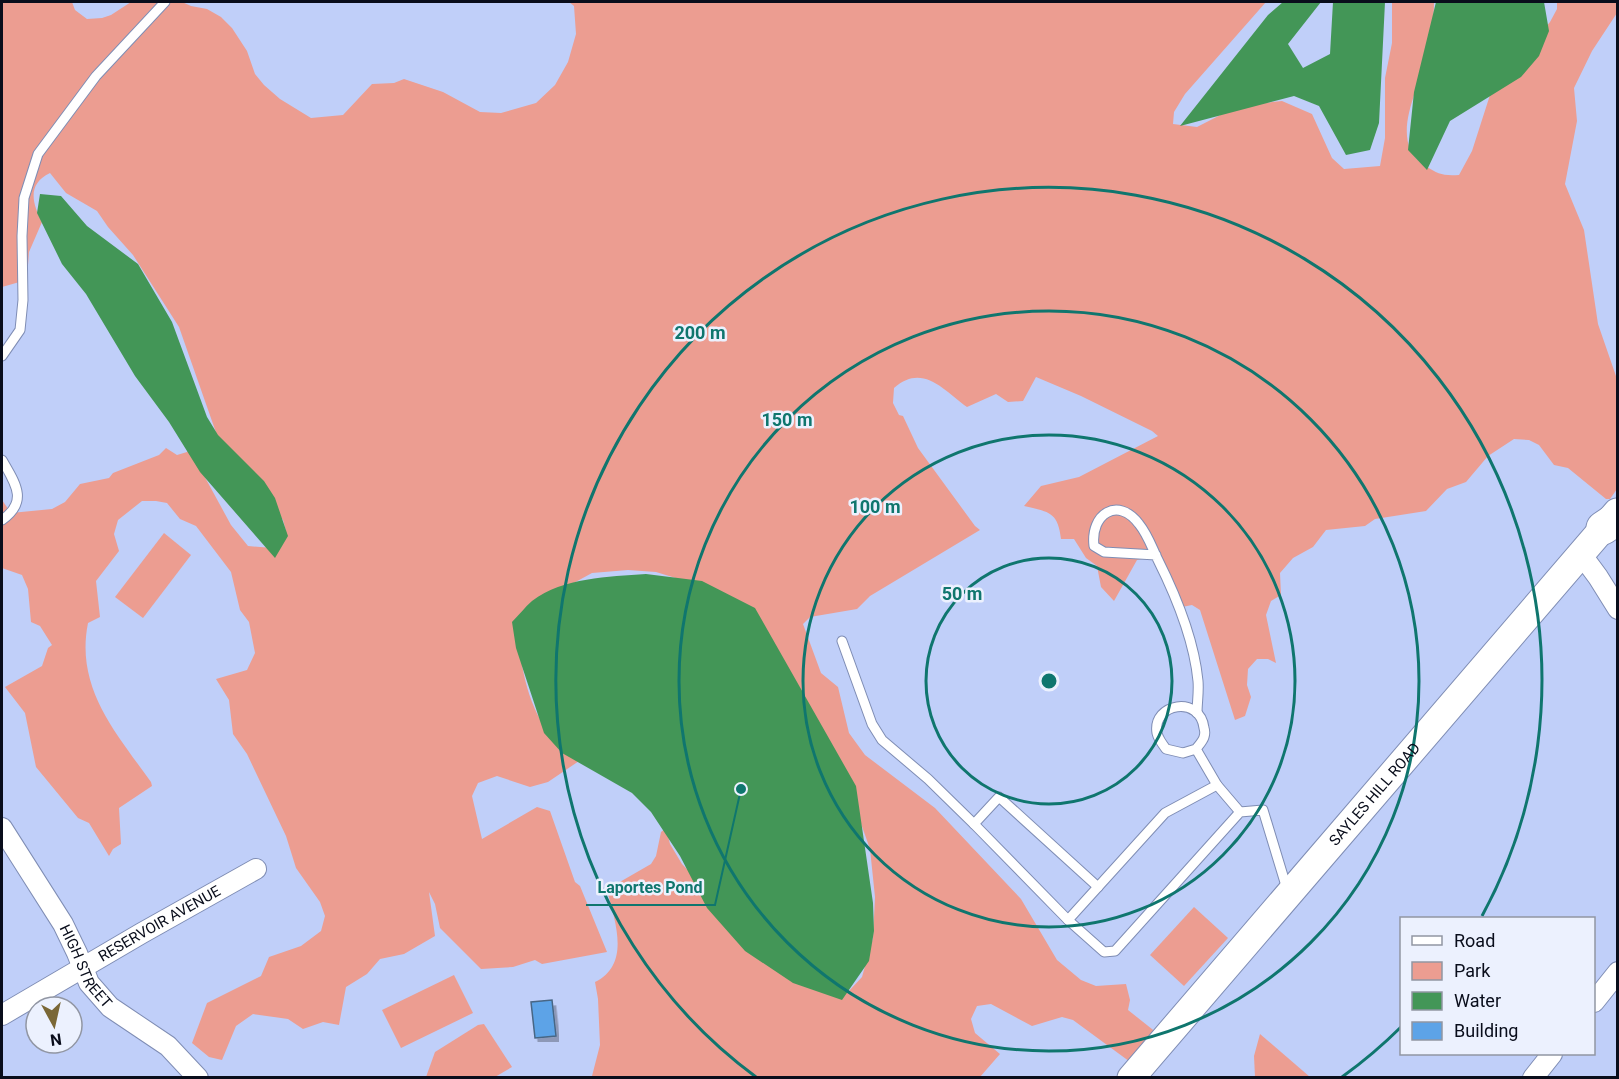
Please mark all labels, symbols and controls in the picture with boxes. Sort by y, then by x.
text: 200 m [674,322,726,343]
text: 150 m [761,409,813,430]
text: 100 m [849,496,901,517]
text: 50 m [942,583,982,604]
centre of rings [1039,671,1059,691]
street label: SAYLES HILL ROAD [1325,739,1424,849]
callout: Laportes Pond [586,871,715,905]
text: Laportes Pond [598,878,702,897]
street label: RESERVOIR AVENUE [95,882,224,966]
legend [1400,917,1595,1055]
street label: HIGH STREET [56,922,116,1012]
text: Road [1454,930,1495,951]
text: Park [1454,960,1491,981]
text: Water [1454,990,1501,1011]
north arrow [24,995,84,1055]
text: Building [1454,1020,1518,1041]
text: N [49,1029,63,1050]

